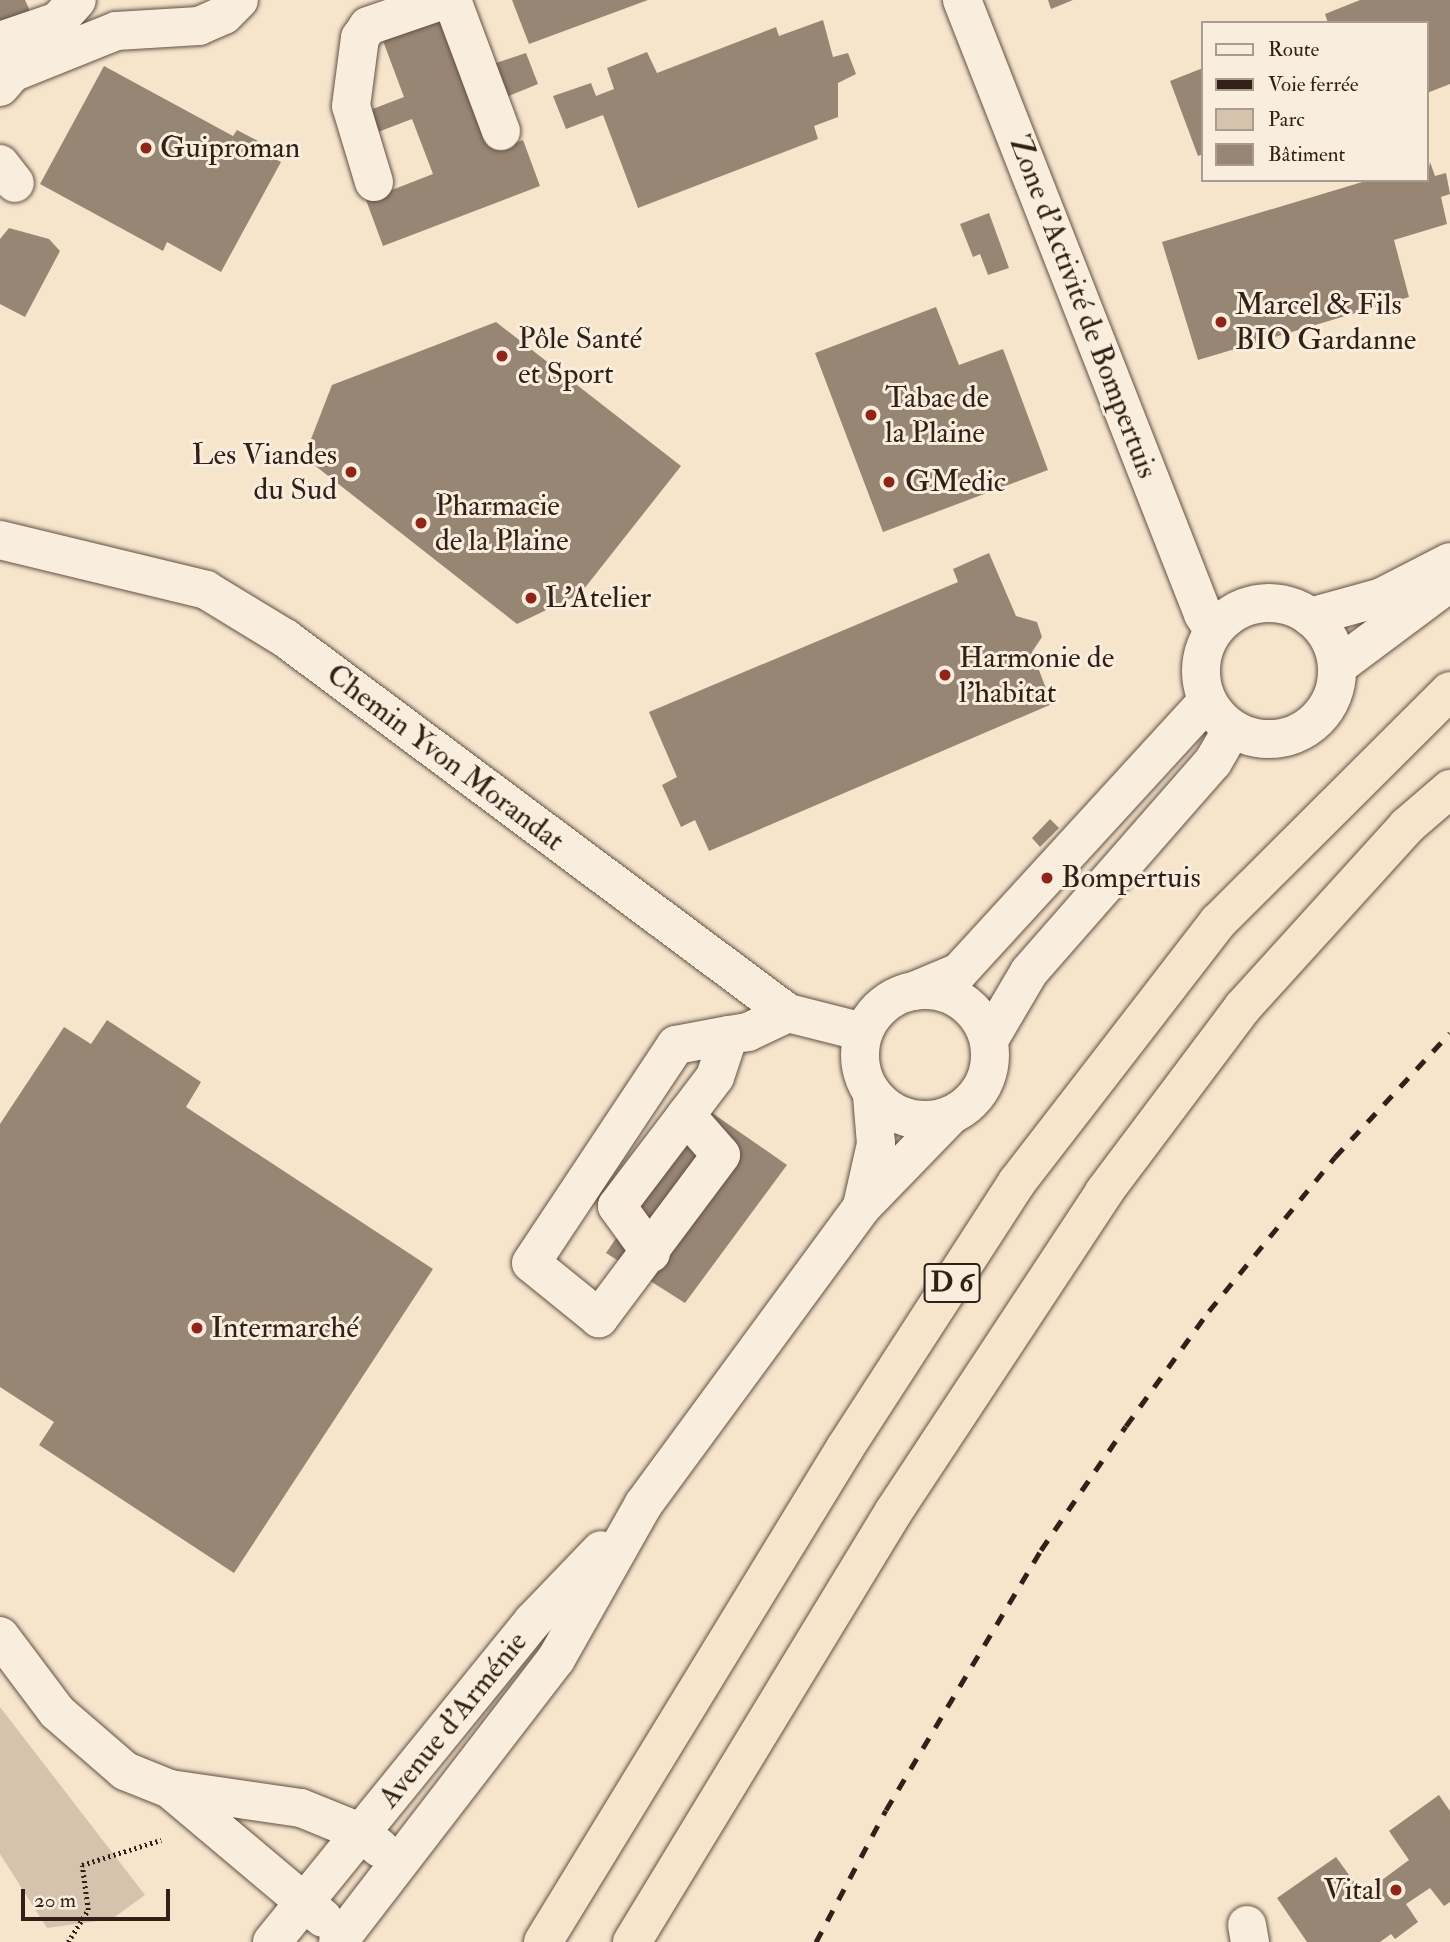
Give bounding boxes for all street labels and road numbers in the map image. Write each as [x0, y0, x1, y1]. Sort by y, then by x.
street label: Zone d'Activité de Bompertuis [1001, 131, 1165, 483]
street label: Chemin Yvon Morandat [319, 657, 571, 859]
road number: D 6 [922, 1258, 982, 1308]
street label: Avenue d'Arménie [371, 1625, 535, 1815]

